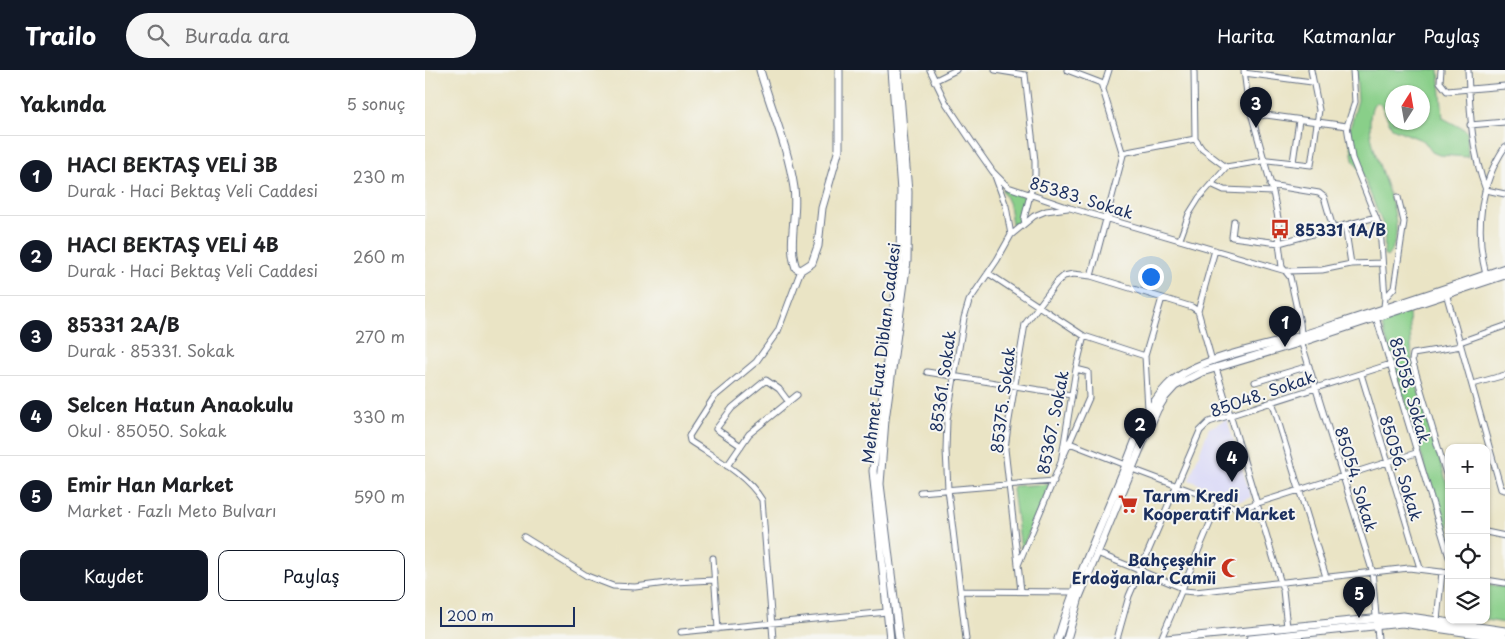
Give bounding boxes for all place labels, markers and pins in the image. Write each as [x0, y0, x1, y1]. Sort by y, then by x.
pin: 3 [1240, 87, 1272, 128]
place label: 85331 1A/B [1295, 217, 1386, 241]
bus stop icon: 85331 1A/B [1269, 218, 1291, 240]
pin: 1 [1269, 306, 1301, 347]
pin: 2 [1124, 408, 1156, 449]
pin: 4 [1216, 441, 1248, 482]
place label: Tarım Kredi Kooperatif Market [1143, 483, 1296, 525]
supermarket icon: Tarım Kredi Kooperatif Market [1117, 493, 1139, 515]
place label: Bahçeşehir Erdoğanlar Camii [1072, 547, 1217, 589]
mosque icon: Bahçeşehir Erdoğanlar Camii [1220, 557, 1242, 579]
pin: 5 [1343, 577, 1375, 618]

